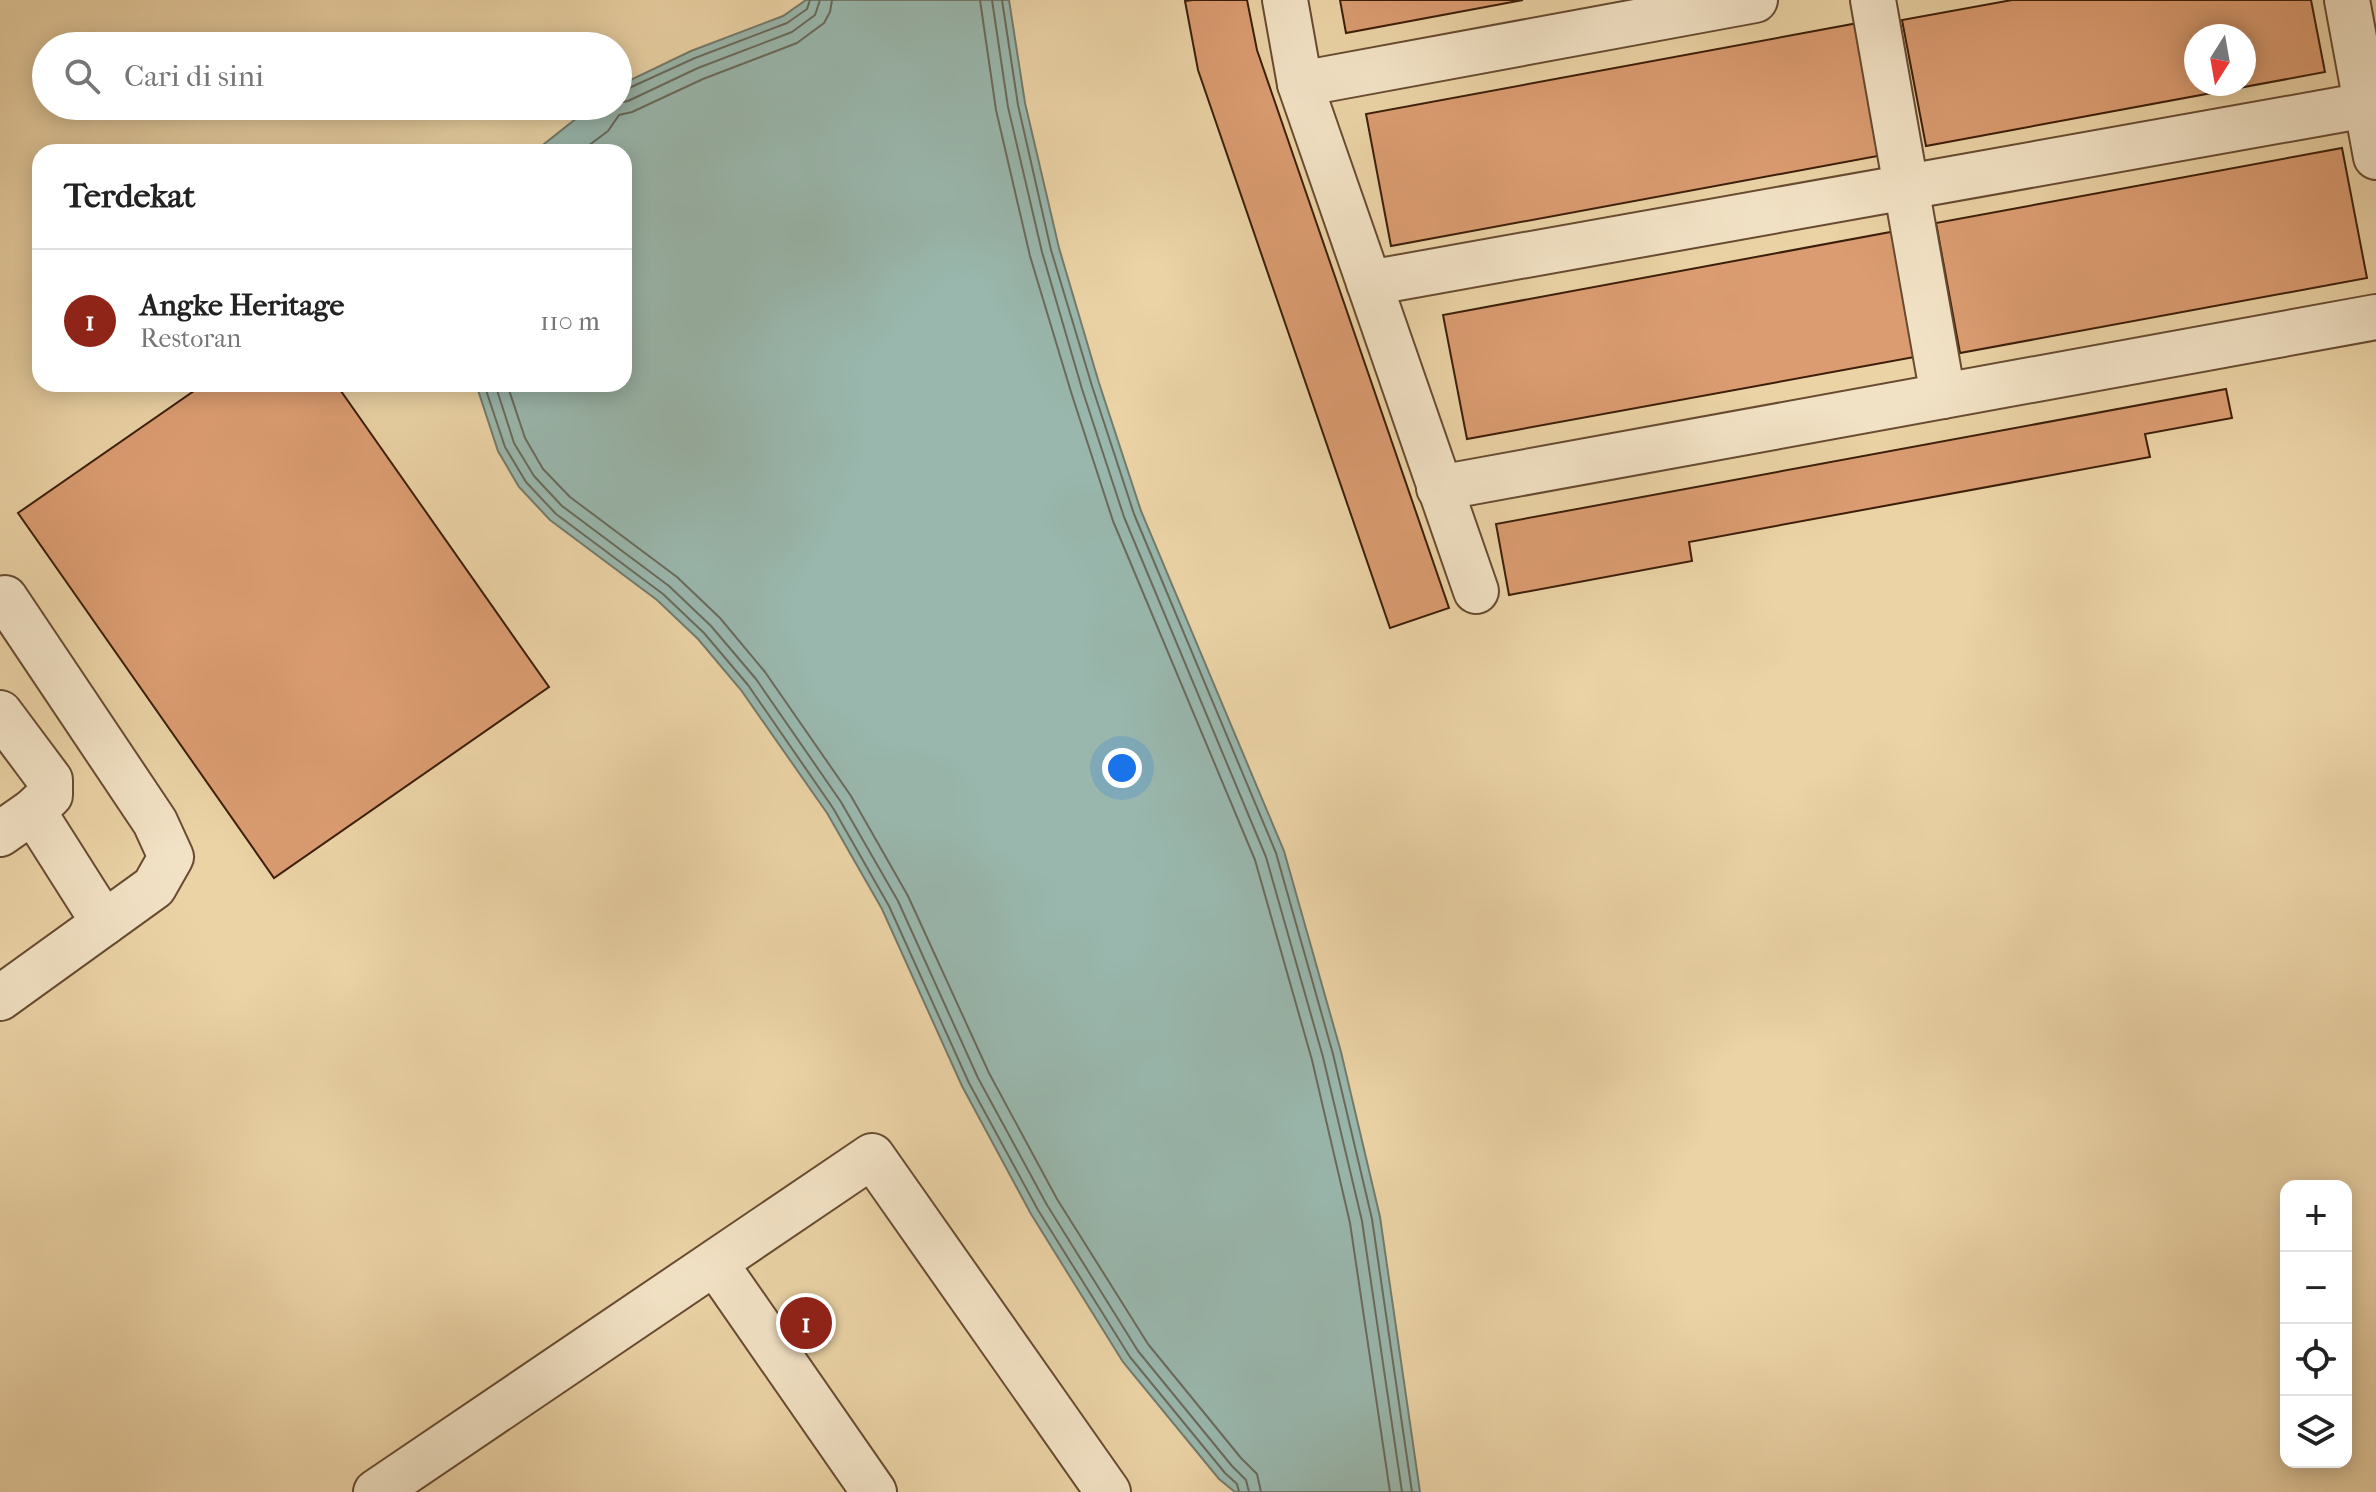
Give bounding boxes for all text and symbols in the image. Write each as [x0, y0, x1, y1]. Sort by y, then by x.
north arrow [2184, 24, 2256, 96]
search box [32, 32, 632, 120]
icon: search [60, 54, 104, 98]
text: Cari di sini [124, 59, 264, 94]
text: Terdekat [64, 176, 195, 216]
text: Angke Heritage [140, 288, 344, 323]
text: 1 [85, 306, 95, 337]
text: 110 m [540, 306, 600, 337]
text: Restoran [140, 323, 241, 354]
your location [1102, 748, 1142, 788]
map controls [2280, 1180, 2352, 1468]
button: + [2280, 1180, 2352, 1252]
button: − [2280, 1252, 2352, 1324]
pin: 1 [780, 1293, 832, 1353]
button: locate [2280, 1324, 2352, 1396]
button: layers [2280, 1396, 2352, 1468]

